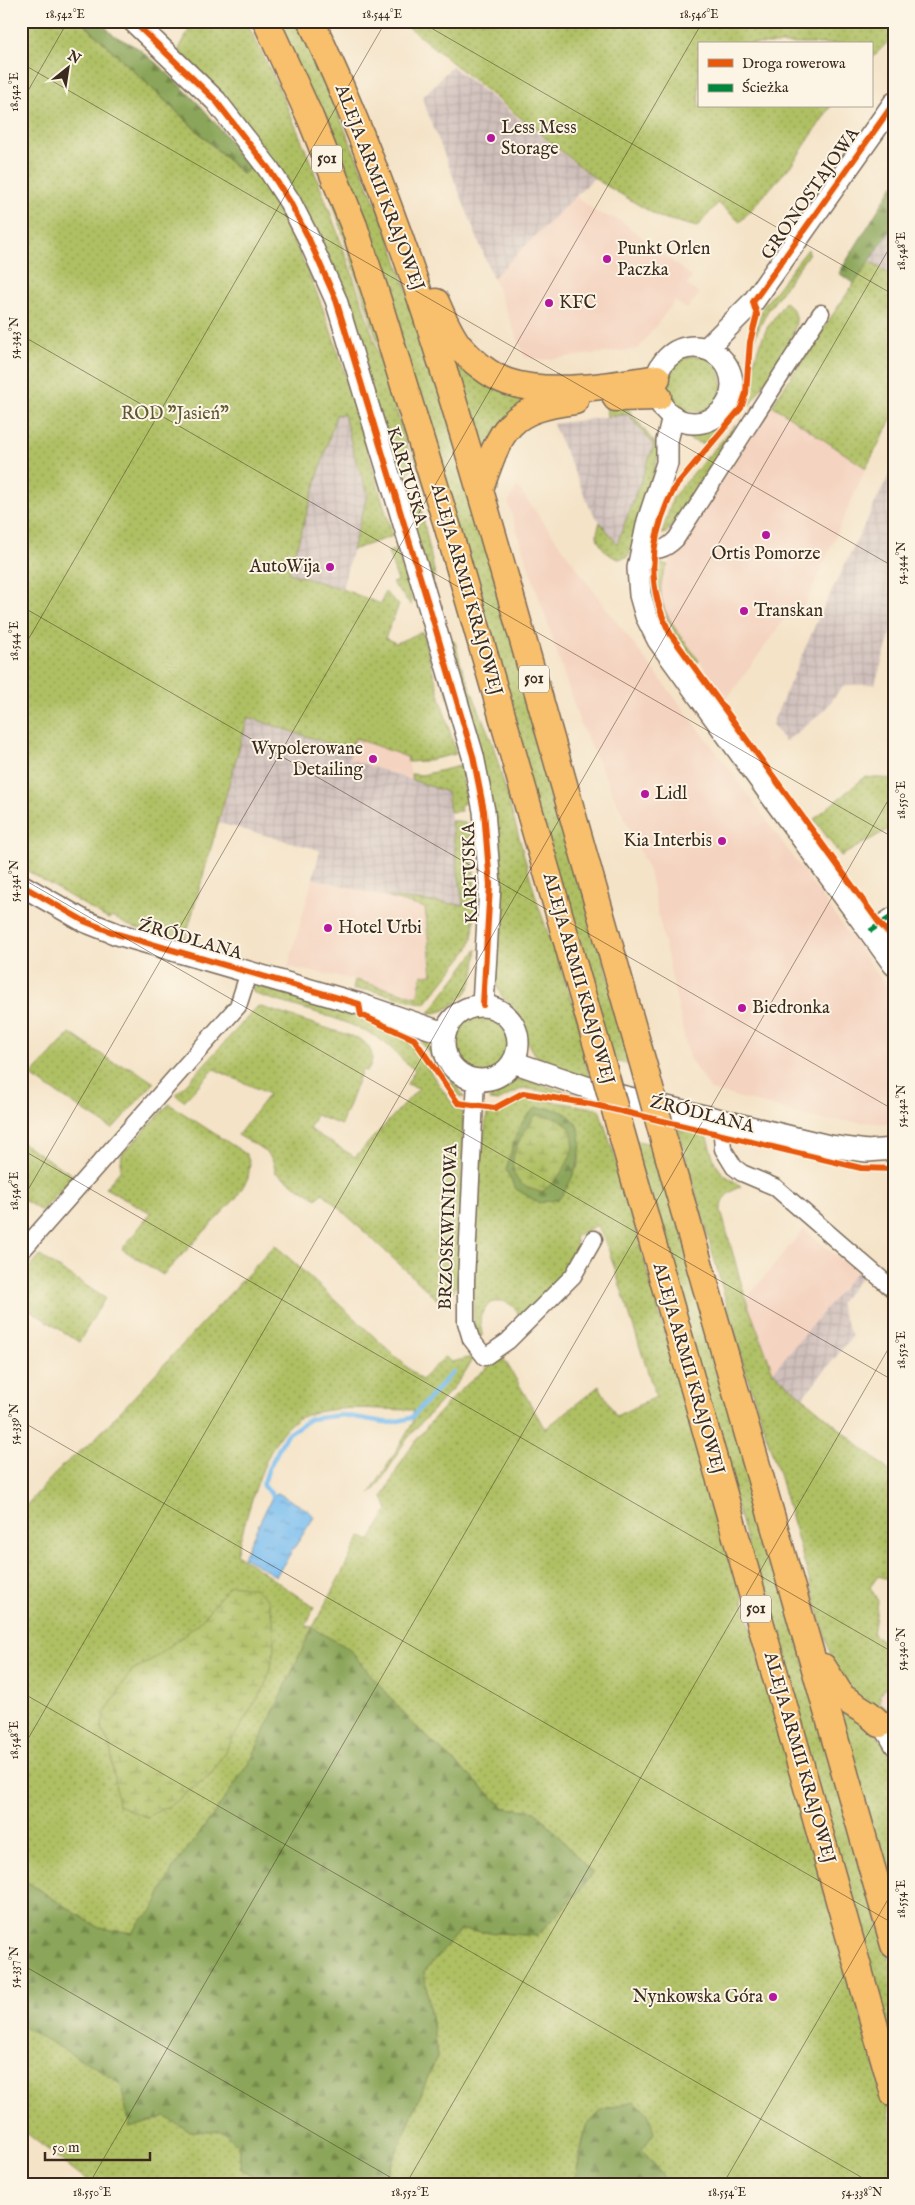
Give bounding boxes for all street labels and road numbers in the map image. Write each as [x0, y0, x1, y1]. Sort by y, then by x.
street label: ALEJA ARMII KRAJOWEJ [329, 81, 429, 295]
street label: GRONOSTAJOWA [757, 123, 866, 265]
road number: 501 [312, 146, 342, 172]
street label: KARTUSKA [380, 424, 432, 529]
street label: ALEJA ARMII KRAJOWEJ [424, 480, 507, 699]
road number: 501 [519, 666, 549, 692]
street label: KARTUSKA [458, 821, 484, 924]
street label: ALEJA ARMII KRAJOWEJ [536, 869, 619, 1088]
street label: ŹRÓDLANA [135, 912, 246, 966]
street label: ŹRÓDLANA [647, 1089, 758, 1139]
street label: BRZOSKWINIOWA [435, 1143, 463, 1310]
street label: ALEJA ARMII KRAJOWEJ [646, 1259, 729, 1478]
road number: 501 [741, 1596, 771, 1622]
street label: ALEJA ARMII KRAJOWEJ [757, 1648, 840, 1867]

